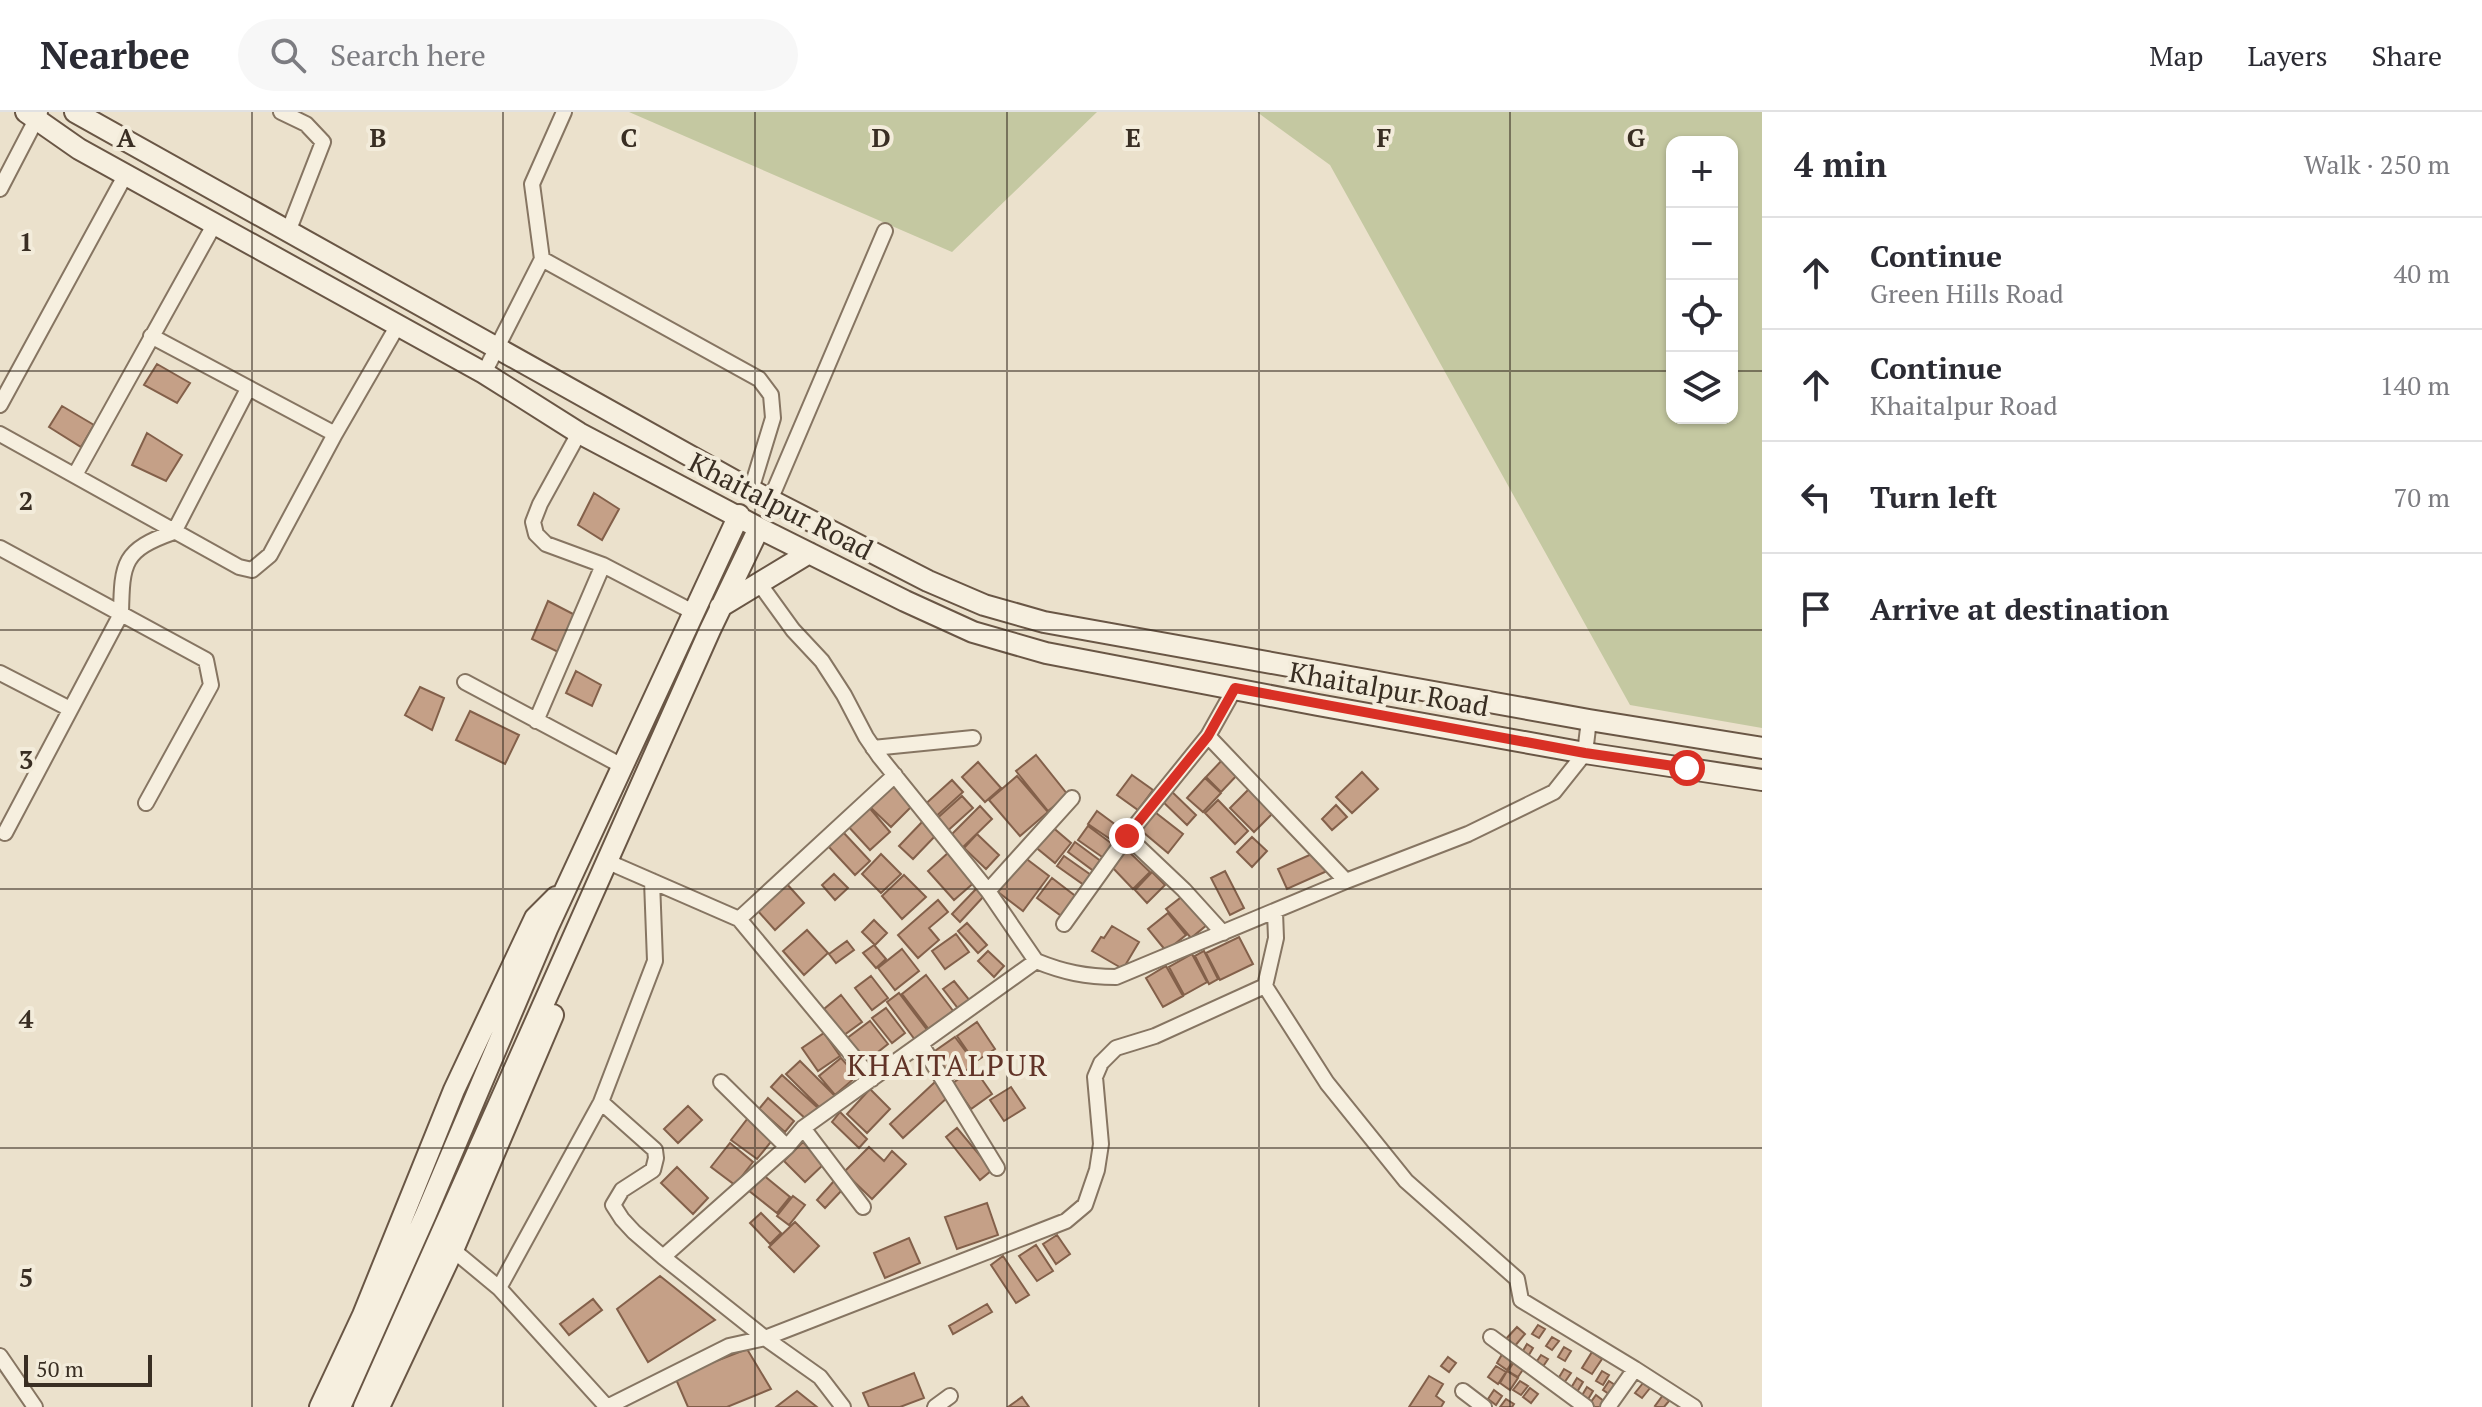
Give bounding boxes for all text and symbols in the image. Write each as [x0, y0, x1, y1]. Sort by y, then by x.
search box [238, 19, 798, 91]
text: Nearbee [40, 30, 190, 80]
icon: search [266, 33, 310, 77]
text: Search here [330, 35, 486, 75]
text: Map [2149, 37, 2203, 74]
text: Layers [2247, 37, 2328, 74]
text: Share [2372, 37, 2442, 74]
text: A [117, 120, 136, 154]
text: B [370, 120, 386, 154]
text: C [621, 120, 637, 154]
text: D [871, 120, 891, 154]
text: E [1125, 120, 1141, 154]
text: F [1377, 120, 1392, 154]
text: G [1627, 120, 1646, 154]
map controls [1666, 136, 1738, 424]
button: + [1666, 136, 1738, 208]
text: 4 min [1794, 142, 1887, 187]
text: Walk · 250 m [2304, 147, 2450, 181]
button: − [1666, 208, 1738, 280]
text: 1 [19, 224, 33, 258]
text: Continue [1870, 236, 2002, 276]
icon: ahead [1794, 251, 1838, 295]
text: 40 m [2394, 256, 2450, 290]
text: Green Hills Road [1870, 276, 2064, 310]
button: locate [1666, 280, 1738, 352]
text: Continue [1870, 348, 2002, 388]
button: layers [1666, 352, 1738, 424]
icon: ahead [1794, 363, 1838, 407]
text: 140 m [2380, 368, 2450, 402]
text: Khaitalpur Road [1870, 388, 2058, 422]
street label: Khaitalpur Road [683, 443, 880, 568]
icon: left [1794, 475, 1838, 519]
text: Turn left [1870, 477, 1997, 517]
text: 70 m [2394, 480, 2450, 514]
text: 2 [19, 483, 33, 517]
icon: arrive [1794, 587, 1838, 631]
text: Arrive at destination [1870, 589, 2169, 629]
street label: Khaitalpur Road [1286, 653, 1492, 724]
text: 3 [19, 742, 33, 776]
route start [1669, 750, 1705, 786]
route end [1109, 818, 1145, 854]
text: 4 [19, 1001, 34, 1035]
district label: KHAITALPUR [847, 1045, 1049, 1085]
text: 5 [19, 1260, 33, 1294]
scale bar [24, 1351, 152, 1387]
text: 50 m [36, 1354, 84, 1383]

